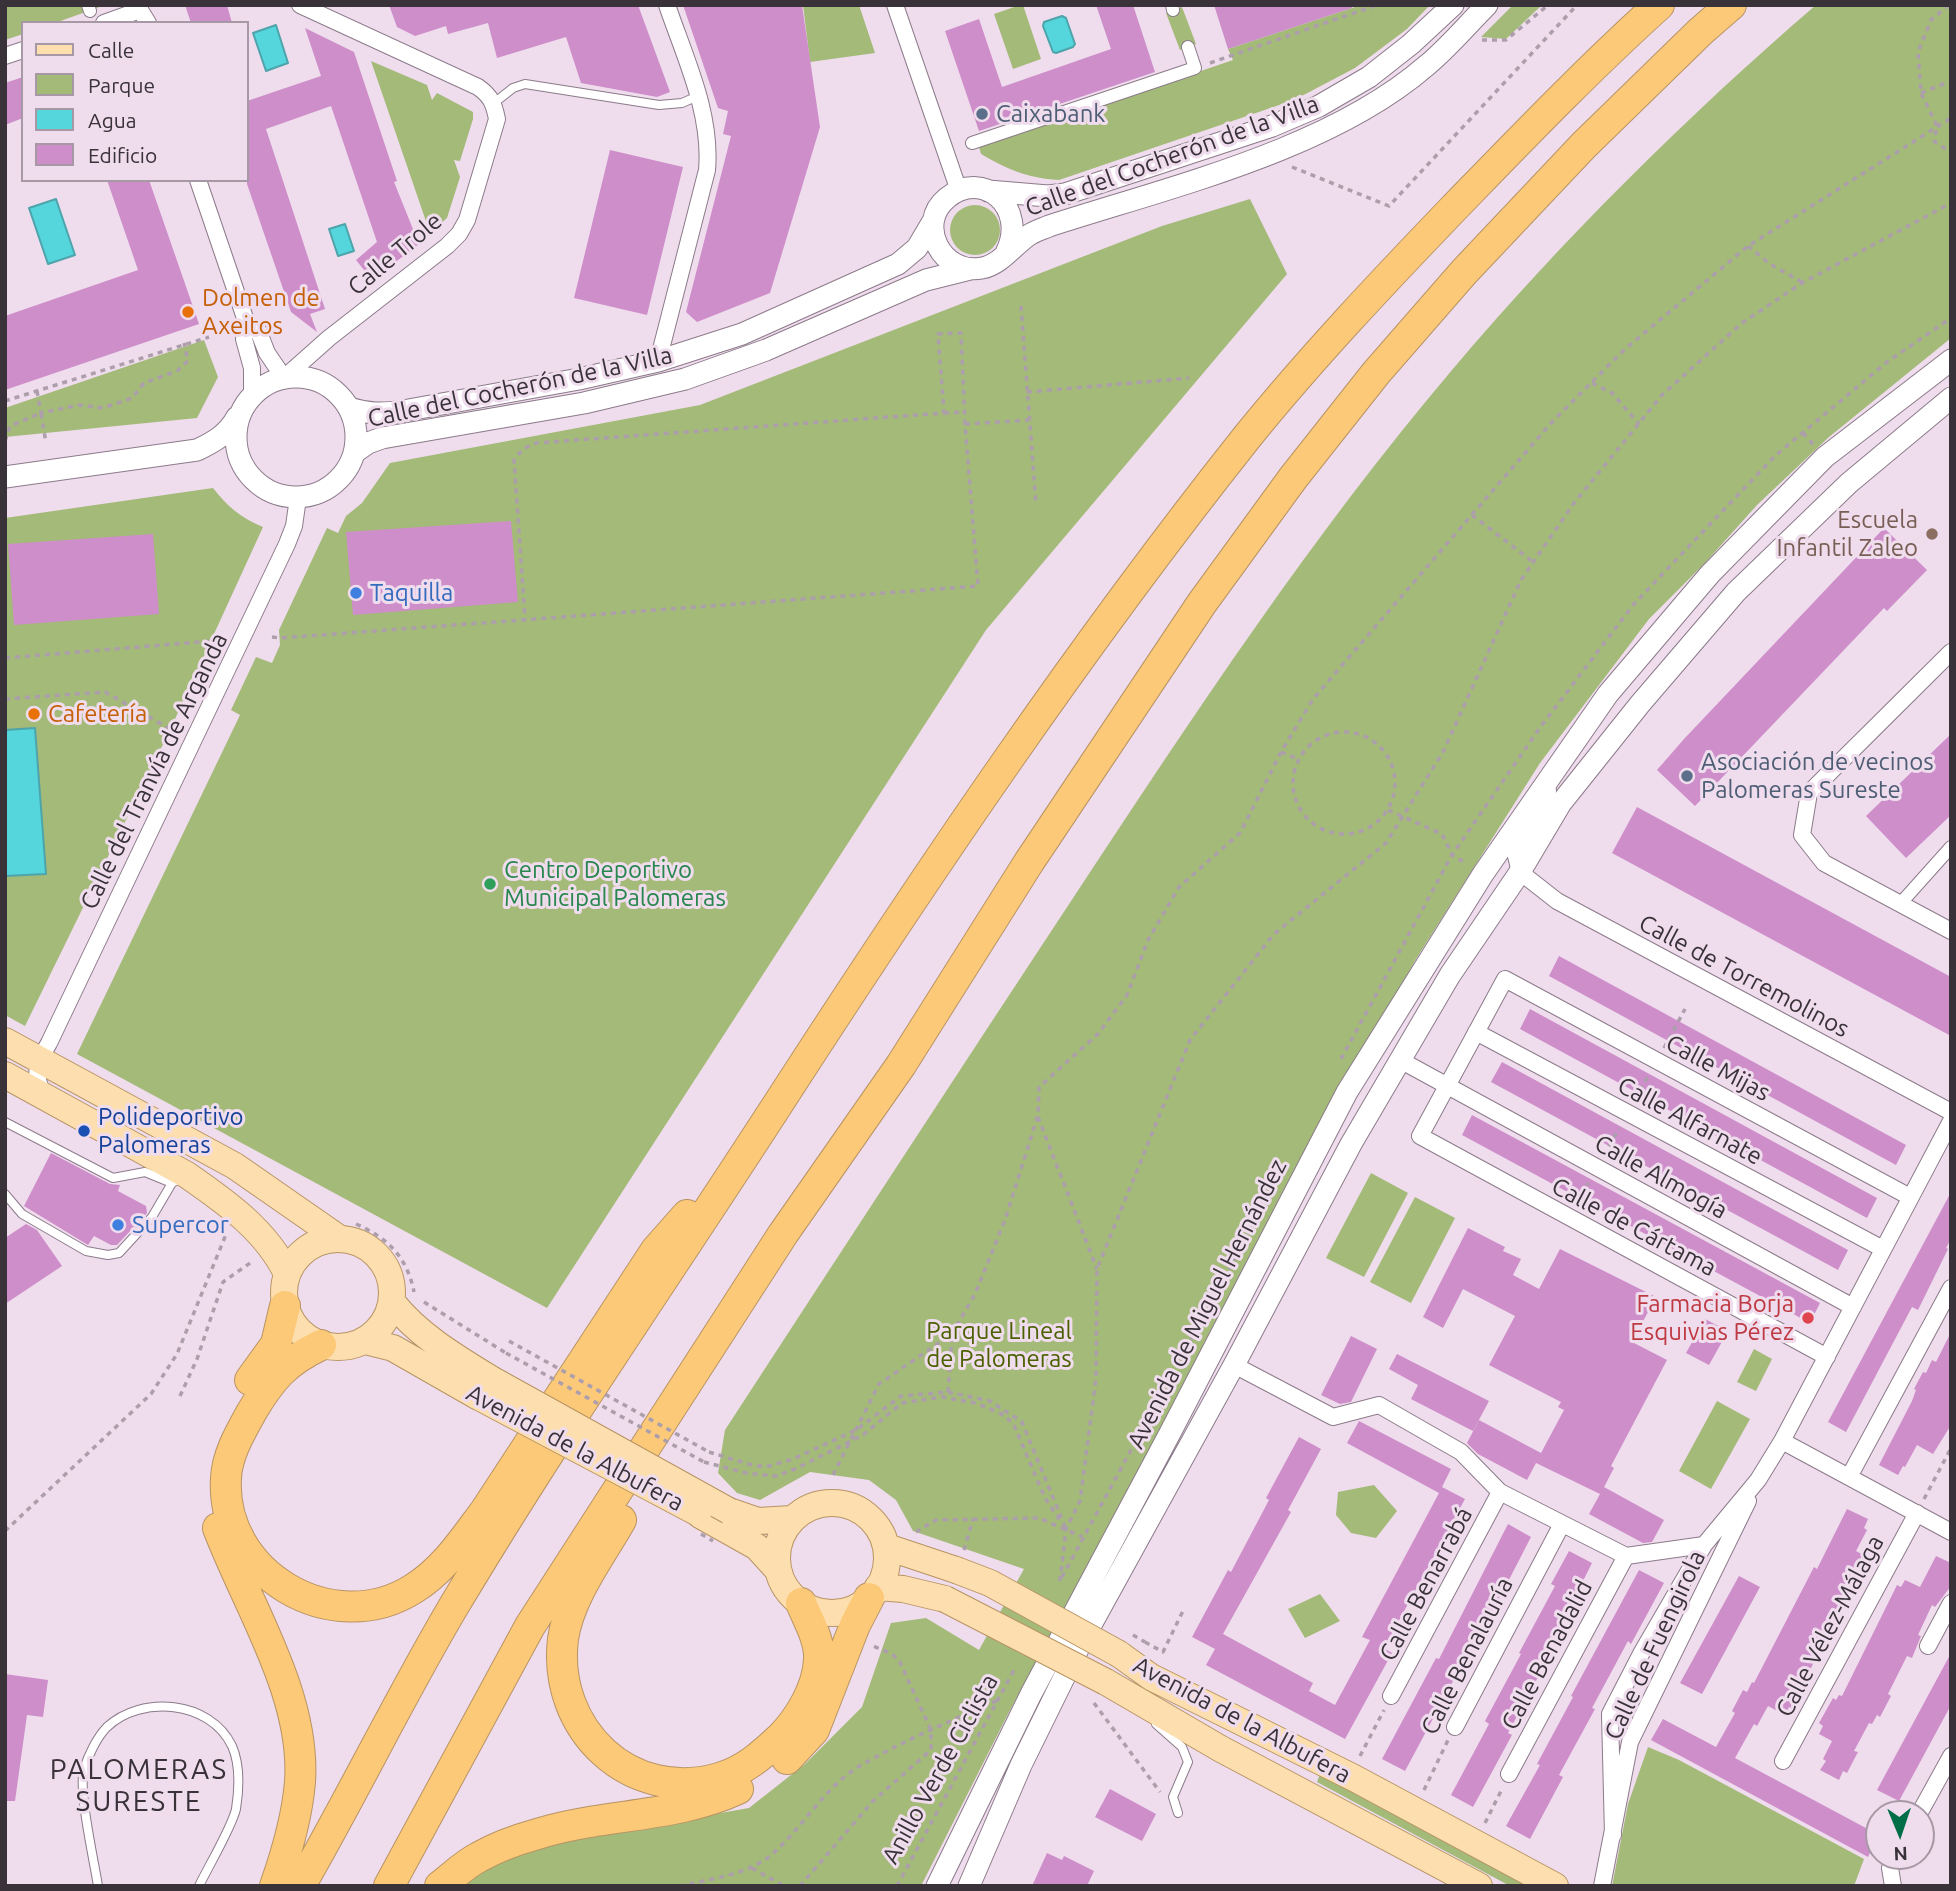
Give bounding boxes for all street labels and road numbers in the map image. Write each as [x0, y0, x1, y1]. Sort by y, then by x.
street label: Calle del Cocherón de la Villa [1021, 89, 1323, 223]
street label: Calle Trole [342, 206, 448, 302]
street label: Calle del Cocherón de la Villa [365, 341, 675, 433]
street label: Calle del Tranvía de Arganda [74, 628, 234, 914]
street label: Calle de Torremolinos [1634, 908, 1854, 1044]
street label: Calle Mijas [1661, 1029, 1775, 1107]
street label: Calle Alfarnate [1613, 1071, 1767, 1171]
street label: Calle Almogía [1590, 1129, 1732, 1225]
street label: Avenida de Miguel Hernández [1121, 1155, 1293, 1453]
street label: Calle de Cártama [1547, 1172, 1721, 1282]
street label: Avenida de la Albufera [461, 1378, 689, 1518]
street label: Calle Benarrabá [1373, 1502, 1479, 1666]
street label: Calle Vélez-Málaga [1770, 1530, 1890, 1722]
street label: Calle de Fuengirola [1599, 1546, 1711, 1744]
street label: Calle Benalauría [1415, 1573, 1519, 1739]
street label: Calle Benadalid [1495, 1575, 1599, 1735]
street label: Avenida de la Albufera [1128, 1650, 1356, 1790]
street label: Anillo Verde Ciclista [876, 1669, 1004, 1869]

